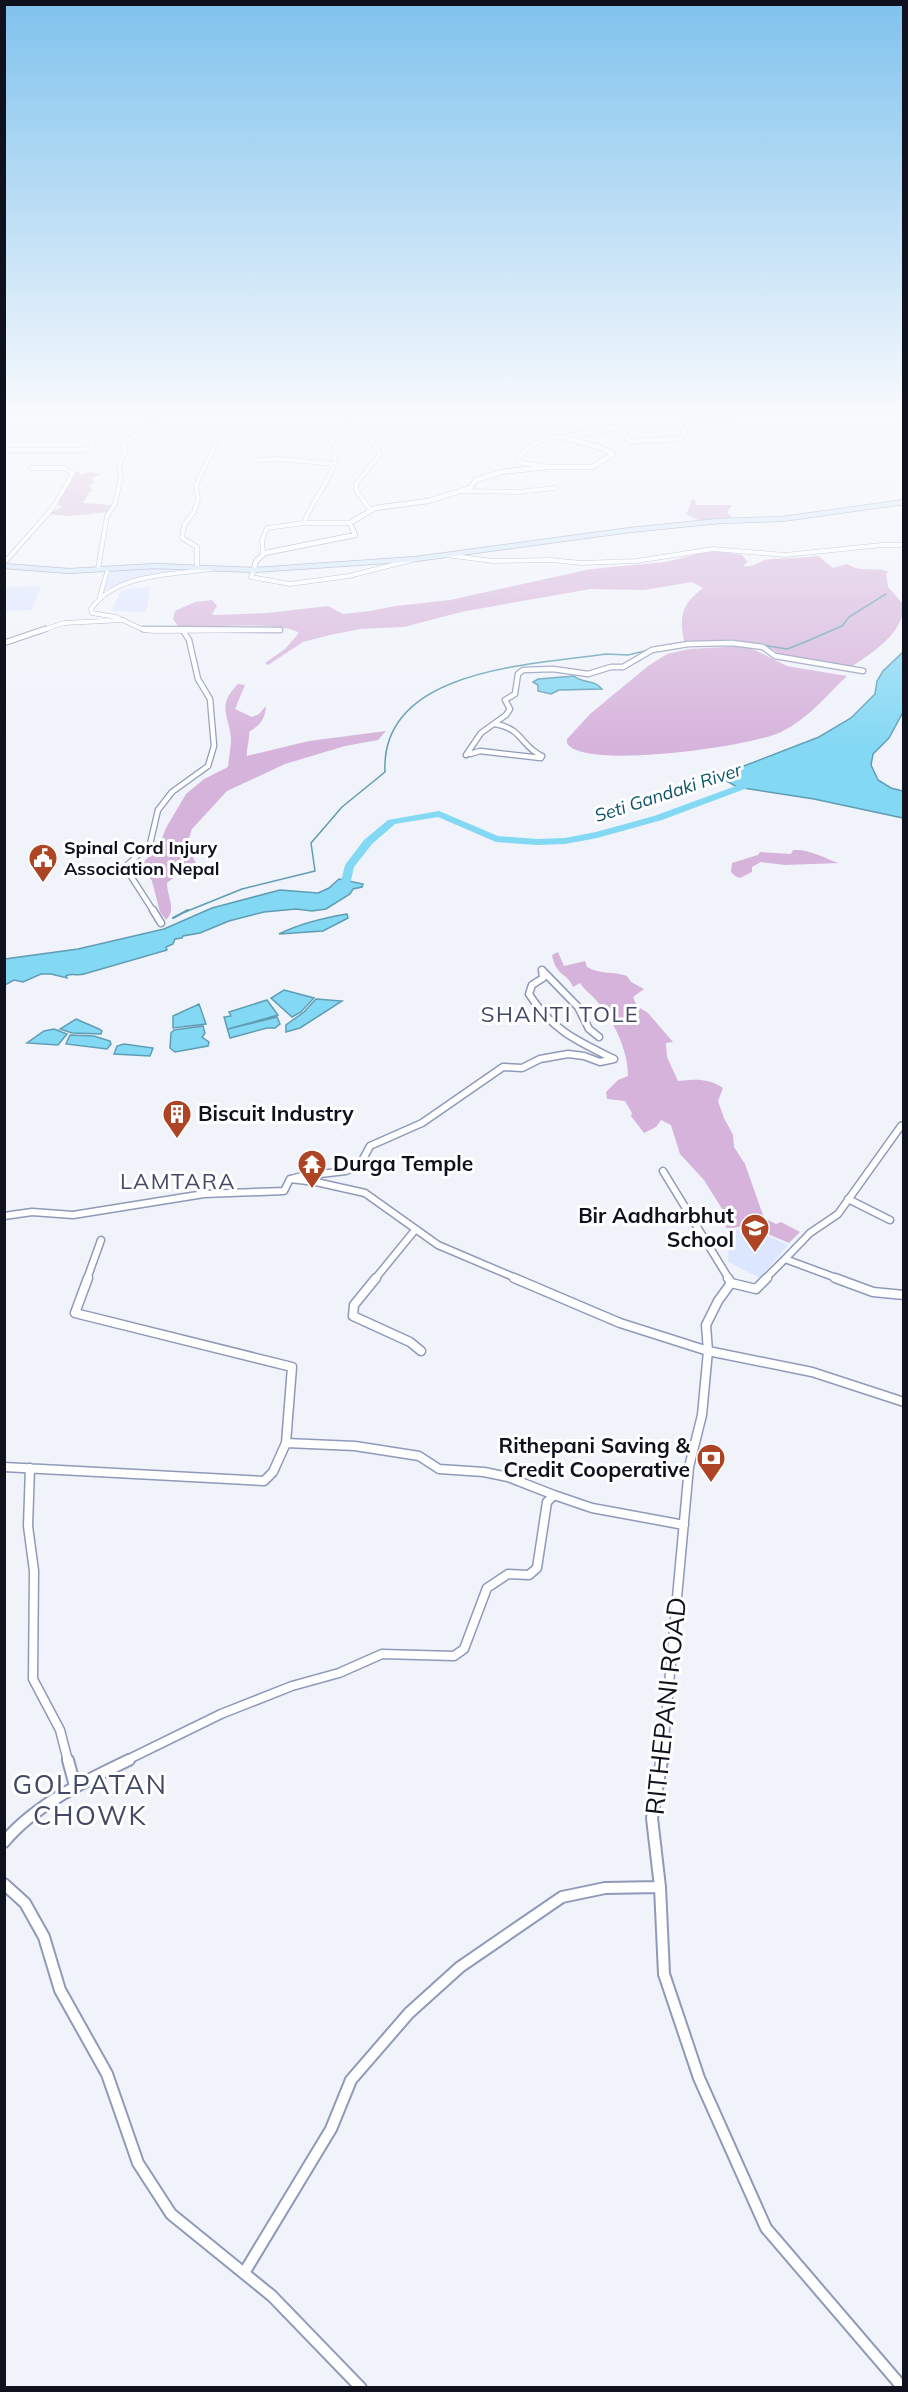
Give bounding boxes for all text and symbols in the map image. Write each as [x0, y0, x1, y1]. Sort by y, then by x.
water label: Seti Gandaki River [591, 757, 746, 827]
place label: Spinal Cord Injury Association Nepal [64, 836, 219, 880]
public building icon: Spinal Cord Injury Association Nepal [27, 842, 59, 884]
district label: SHANTI TOLE [481, 1000, 639, 1028]
building icon: Biscuit Industry [161, 1098, 193, 1140]
place label: Biscuit Industry [198, 1100, 354, 1126]
temple icon: Durga Temple [296, 1148, 328, 1190]
place label: Durga Temple [333, 1150, 473, 1176]
district label: LAMTARA [120, 1167, 236, 1195]
place label: Bir Aadharbhut School [578, 1202, 734, 1252]
school or university icon: Bir Aadharbhut School [739, 1212, 771, 1254]
place label: Rithepani Saving & Credit Cooperative [498, 1432, 691, 1482]
bank icon: Rithepani Saving & Credit Cooperative [695, 1442, 727, 1484]
street label: RITHEPANI ROAD [638, 1595, 693, 1817]
district label: GOLPATAN CHOWK [13, 1767, 168, 1832]

